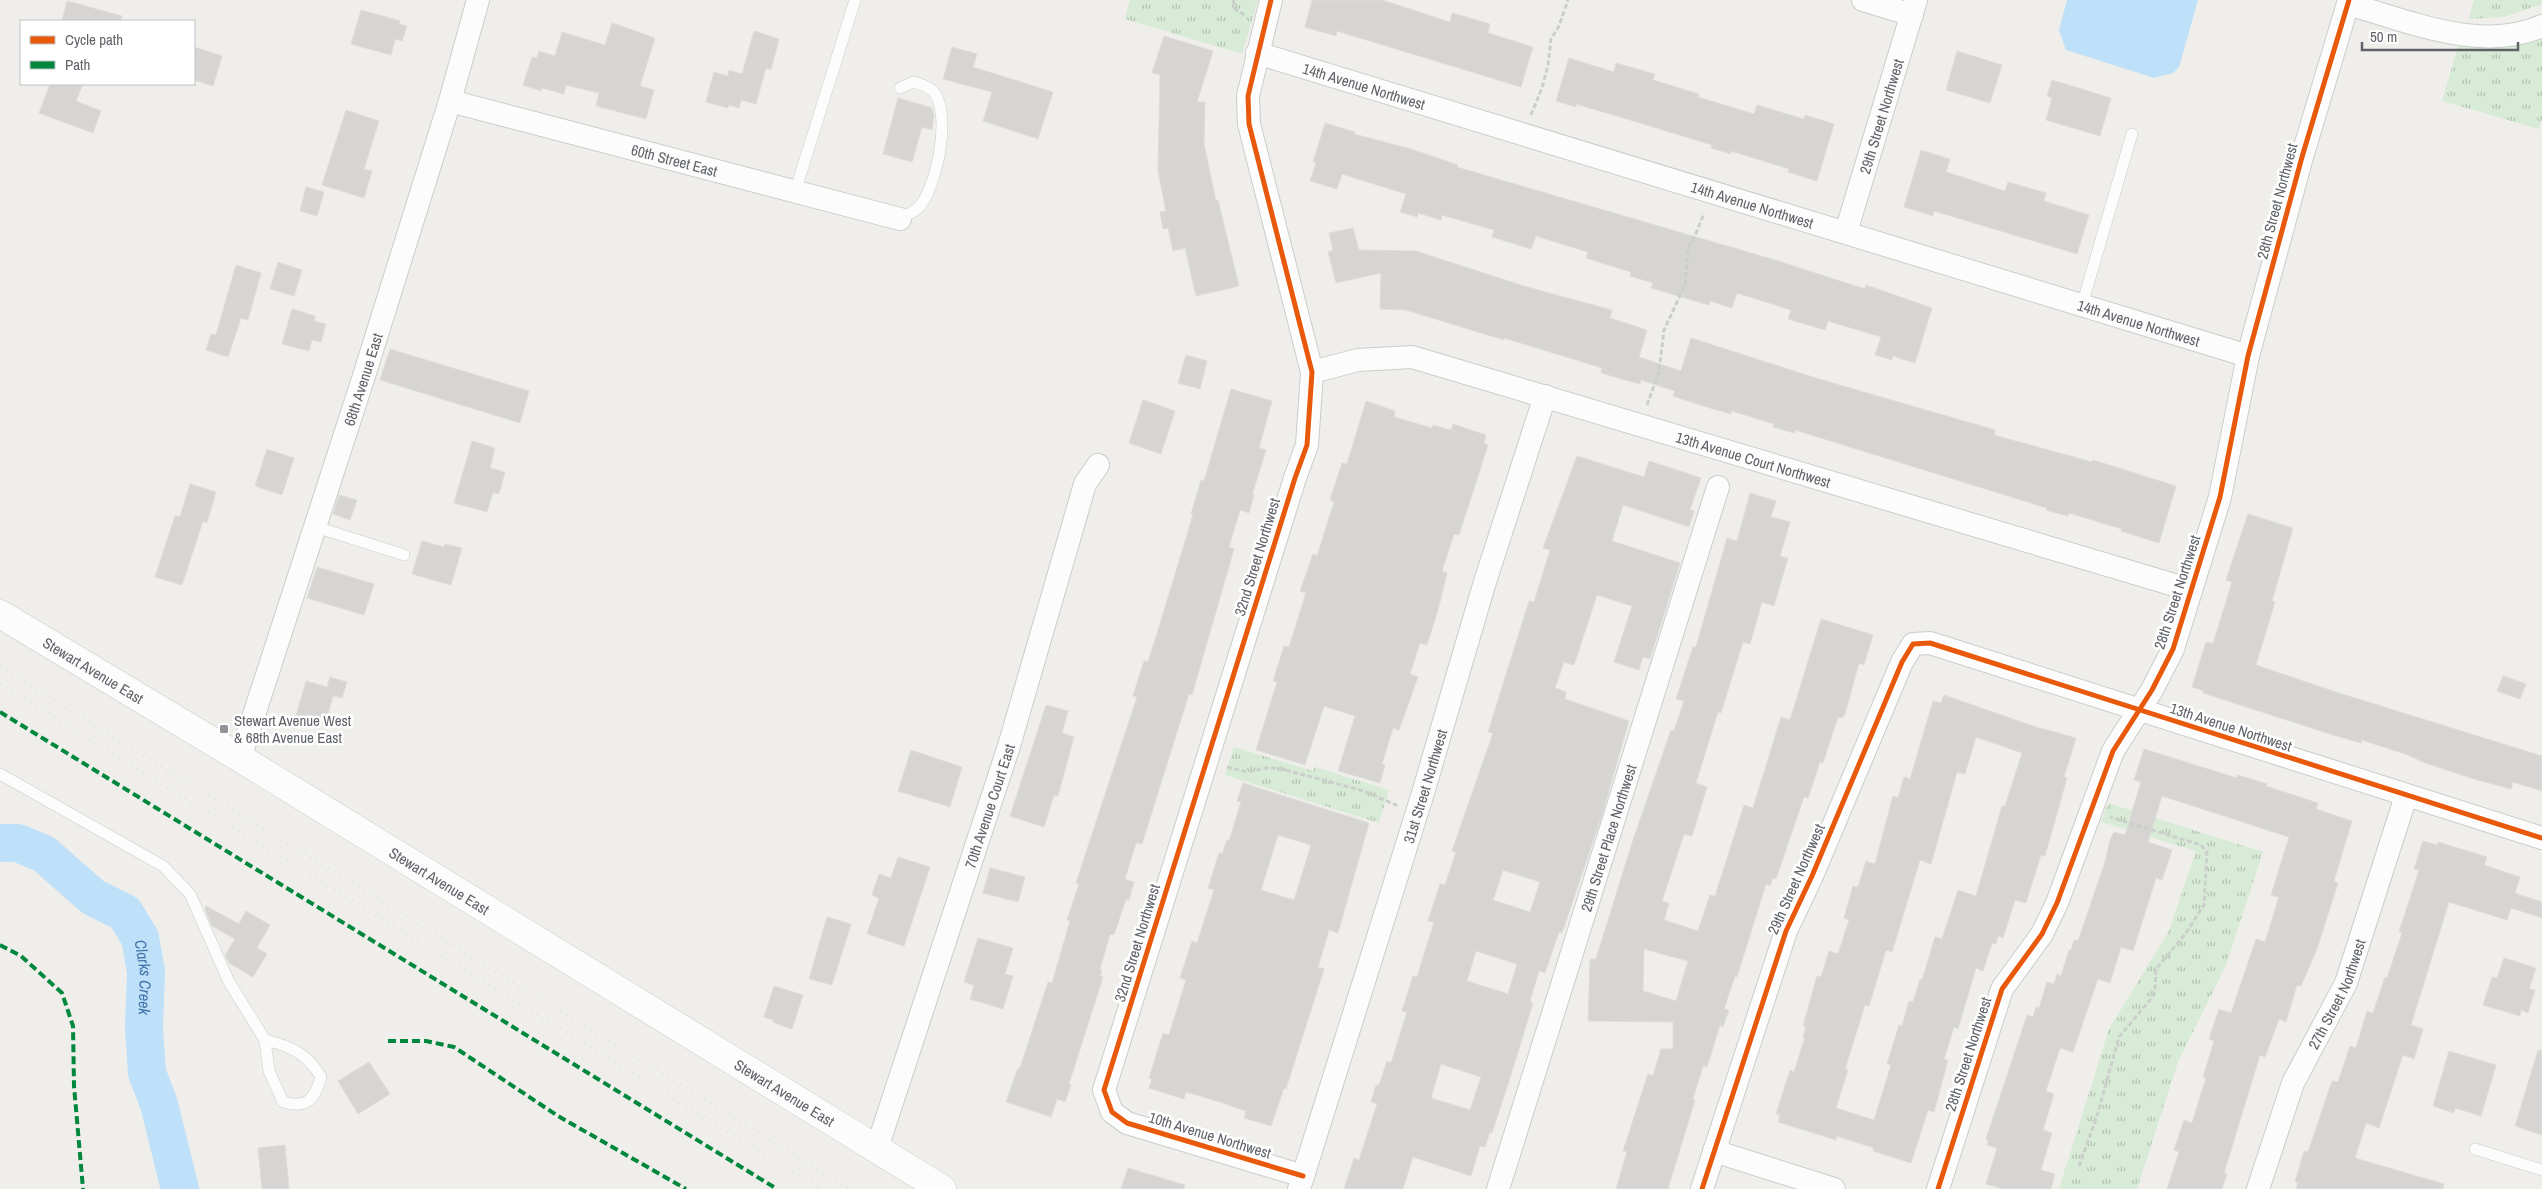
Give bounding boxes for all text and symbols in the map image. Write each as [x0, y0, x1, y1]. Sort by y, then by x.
legend [20, 20, 195, 85]
scale bar [2362, 20, 2518, 52]
text: 50 m [2370, 26, 2397, 47]
text: Cycle path [65, 29, 123, 50]
text: Path [65, 54, 90, 75]
street label: 29th Street Northwest [1854, 56, 1908, 176]
street label: 14th Avenue Northwest [1300, 57, 1428, 115]
street label: 60th Street East [629, 138, 720, 181]
street label: 28th Street Northwest [2251, 140, 2303, 261]
street label: 14th Avenue Northwest [1689, 176, 1817, 233]
street label: 14th Avenue Northwest [2075, 294, 2203, 351]
street label: 68th Avenue East [338, 330, 387, 428]
street label: 13th Avenue Court Northwest [1673, 426, 1834, 492]
street label: 32nd Street Northwest [1229, 495, 1285, 619]
street label: 28th Street Northwest [2149, 532, 2206, 652]
street label: Stewart Avenue East [39, 632, 148, 709]
street label: 13th Avenue Northwest [2167, 697, 2295, 757]
place label: Stewart Avenue West & 68th Avenue East [234, 710, 352, 748]
marker: Stewart Avenue West & 68th Avenue East [218, 723, 230, 735]
street label: 31st Street Northwest [1397, 726, 1452, 846]
street label: 70th Avenue Court East [959, 741, 1020, 871]
street label: 29th Street Place Northwest [1575, 761, 1641, 914]
street label: 29th Street Northwest [1762, 820, 1830, 938]
street label: Stewart Avenue East [385, 842, 494, 920]
street label: 32nd Street Northwest [1109, 881, 1165, 1005]
street label: 27th Street Northwest [2302, 936, 2370, 1053]
water label: Clarks Creek [129, 938, 157, 1016]
street label: 28th Street Northwest [1940, 994, 1997, 1114]
street label: Stewart Avenue East [731, 1054, 839, 1131]
street label: 10th Avenue Northwest [1146, 1106, 1274, 1164]

